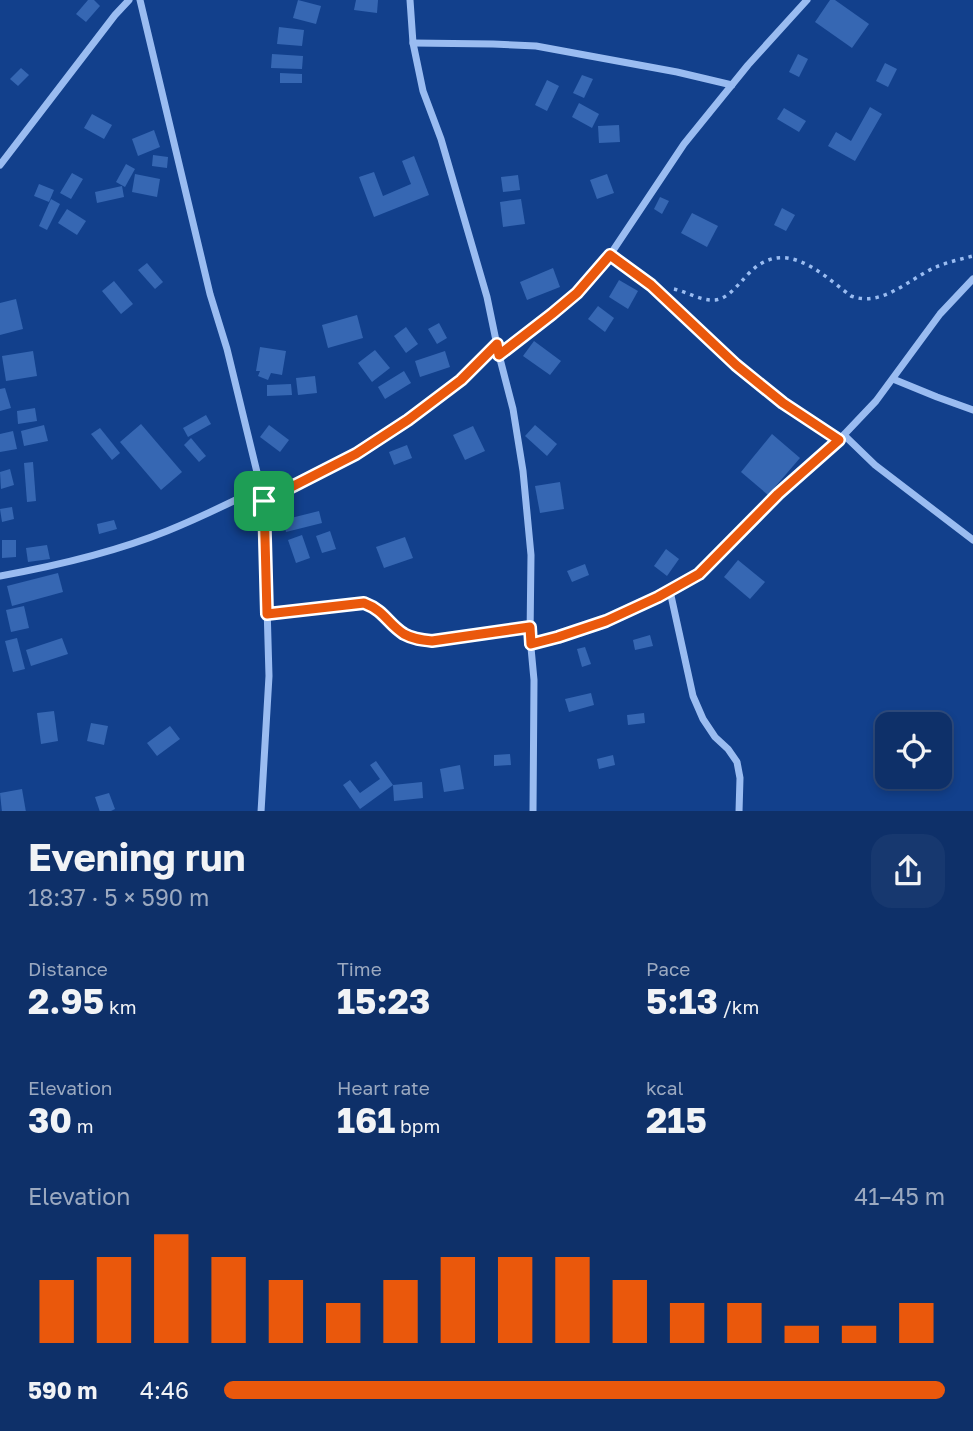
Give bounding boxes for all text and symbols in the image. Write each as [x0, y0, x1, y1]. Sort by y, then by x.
pin [234, 471, 294, 531]
icon: arrive [245, 482, 283, 520]
map controls [875, 712, 952, 789]
button: locate [875, 712, 952, 789]
text: Evening run [28, 834, 246, 879]
button: share [871, 834, 945, 908]
text: 18:37 · 5 × 590 m [28, 883, 209, 911]
text: Distance [28, 957, 108, 980]
text: Time [337, 957, 382, 980]
text: Pace [646, 957, 690, 980]
text: 2.95 [28, 980, 104, 1022]
text: 15:23 [337, 980, 430, 1022]
text: 5:13 [646, 980, 718, 1022]
text: km [104, 995, 136, 1018]
text: /km [718, 995, 759, 1018]
text: Elevation [28, 1076, 113, 1099]
text: Heart rate [337, 1076, 430, 1099]
text: kcal [646, 1076, 684, 1099]
text: 30 [28, 1099, 72, 1141]
text: 161 [337, 1099, 395, 1141]
text: 215 [646, 1099, 707, 1141]
text: m [72, 1114, 94, 1137]
text: bpm [395, 1114, 440, 1137]
text: Elevation [28, 1182, 130, 1210]
text: 41–45 m [854, 1182, 945, 1210]
text: 590 m [28, 1376, 97, 1404]
text: 4:46 [140, 1376, 189, 1404]

